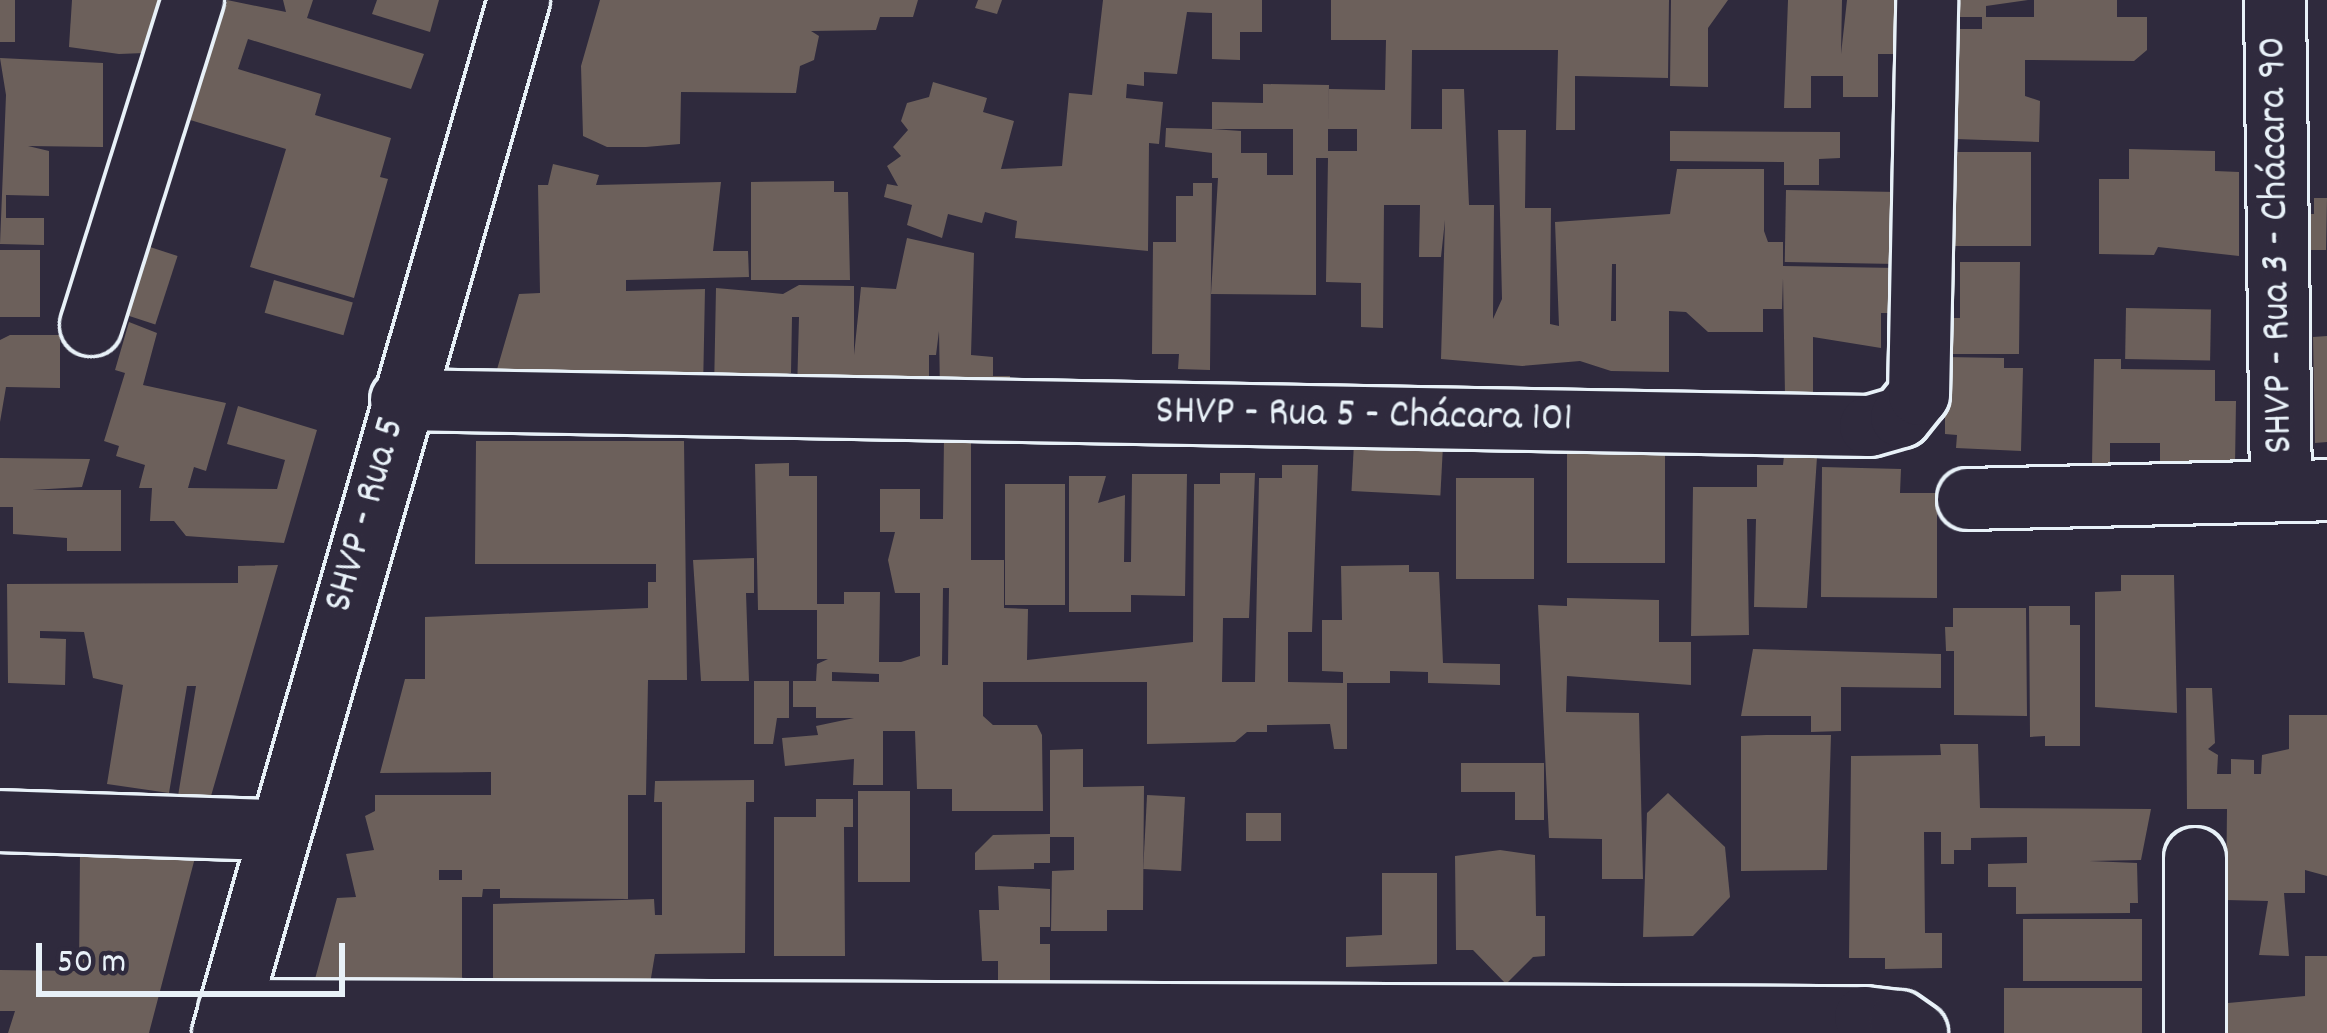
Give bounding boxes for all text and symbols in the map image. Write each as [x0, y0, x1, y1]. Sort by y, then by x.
street label: SHVP - Rua 3 - Chácara 90 [2249, 36, 2307, 454]
street label: SHVP - Rua 5 - Chácara 101 [1155, 388, 1573, 446]
street label: SHVP - Rua 5 [315, 412, 419, 618]
scale bar [42, 919, 351, 993]
text: 50 m [57, 938, 126, 990]

